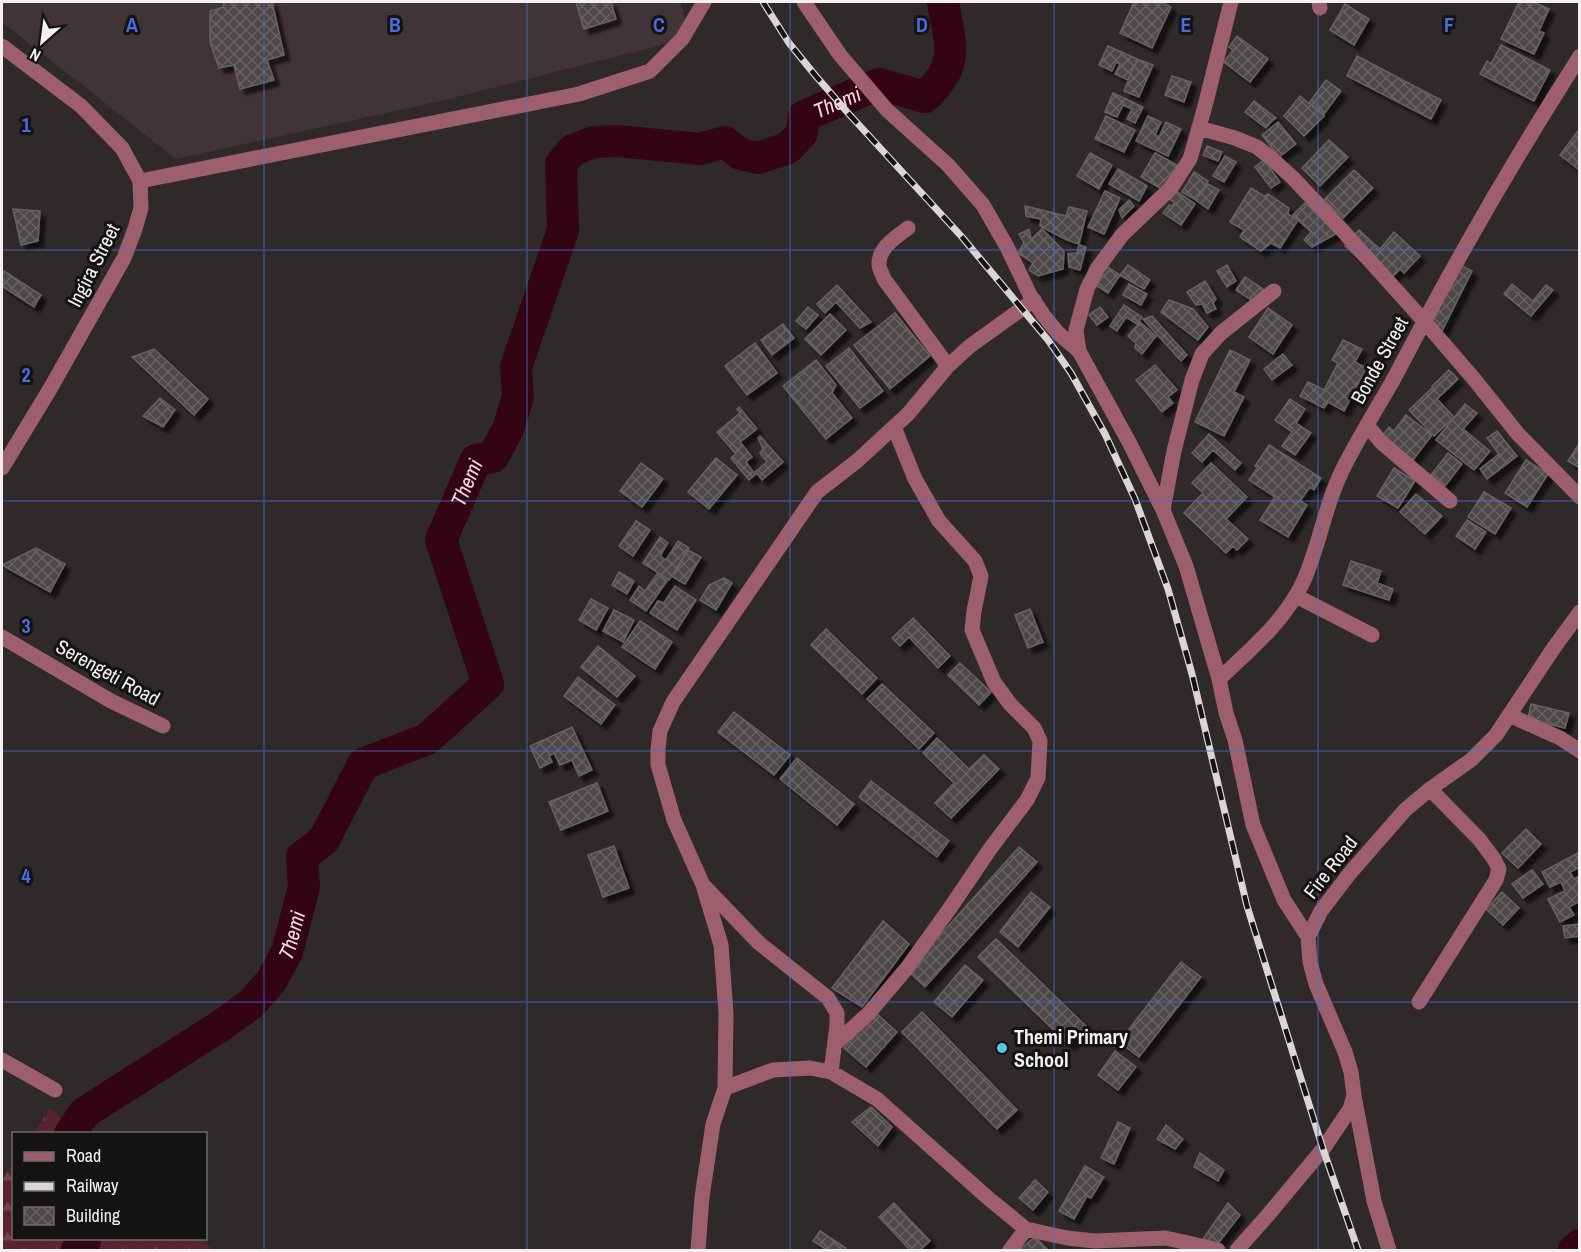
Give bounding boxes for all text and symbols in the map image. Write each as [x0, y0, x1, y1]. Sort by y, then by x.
text: A [126, 11, 138, 38]
text: B [389, 11, 401, 38]
text: C [653, 11, 665, 38]
text: D [916, 11, 928, 38]
text: E [1181, 11, 1192, 38]
text: F [1444, 11, 1454, 38]
north arrow [12, 12, 72, 72]
text: N [26, 43, 44, 67]
water label: Themi [809, 79, 865, 125]
text: 1 [21, 111, 31, 138]
street label: Ingira Street [60, 218, 126, 311]
street label: Bonde Street [1344, 311, 1414, 408]
text: 2 [21, 361, 31, 388]
water label: Themi [443, 454, 489, 511]
text: 3 [21, 612, 31, 639]
street label: Serengeti Road [51, 632, 165, 712]
street label: Fire Road [1297, 830, 1363, 904]
text: 4 [21, 862, 31, 889]
water label: Themi [271, 907, 312, 965]
place label: Themi Primary School [1014, 1023, 1129, 1073]
marker: Themi Primary School [995, 1041, 1009, 1055]
legend [12, 1132, 207, 1240]
text: Road [66, 1143, 101, 1168]
text: Railway [66, 1173, 119, 1198]
text: Building [66, 1203, 121, 1228]

